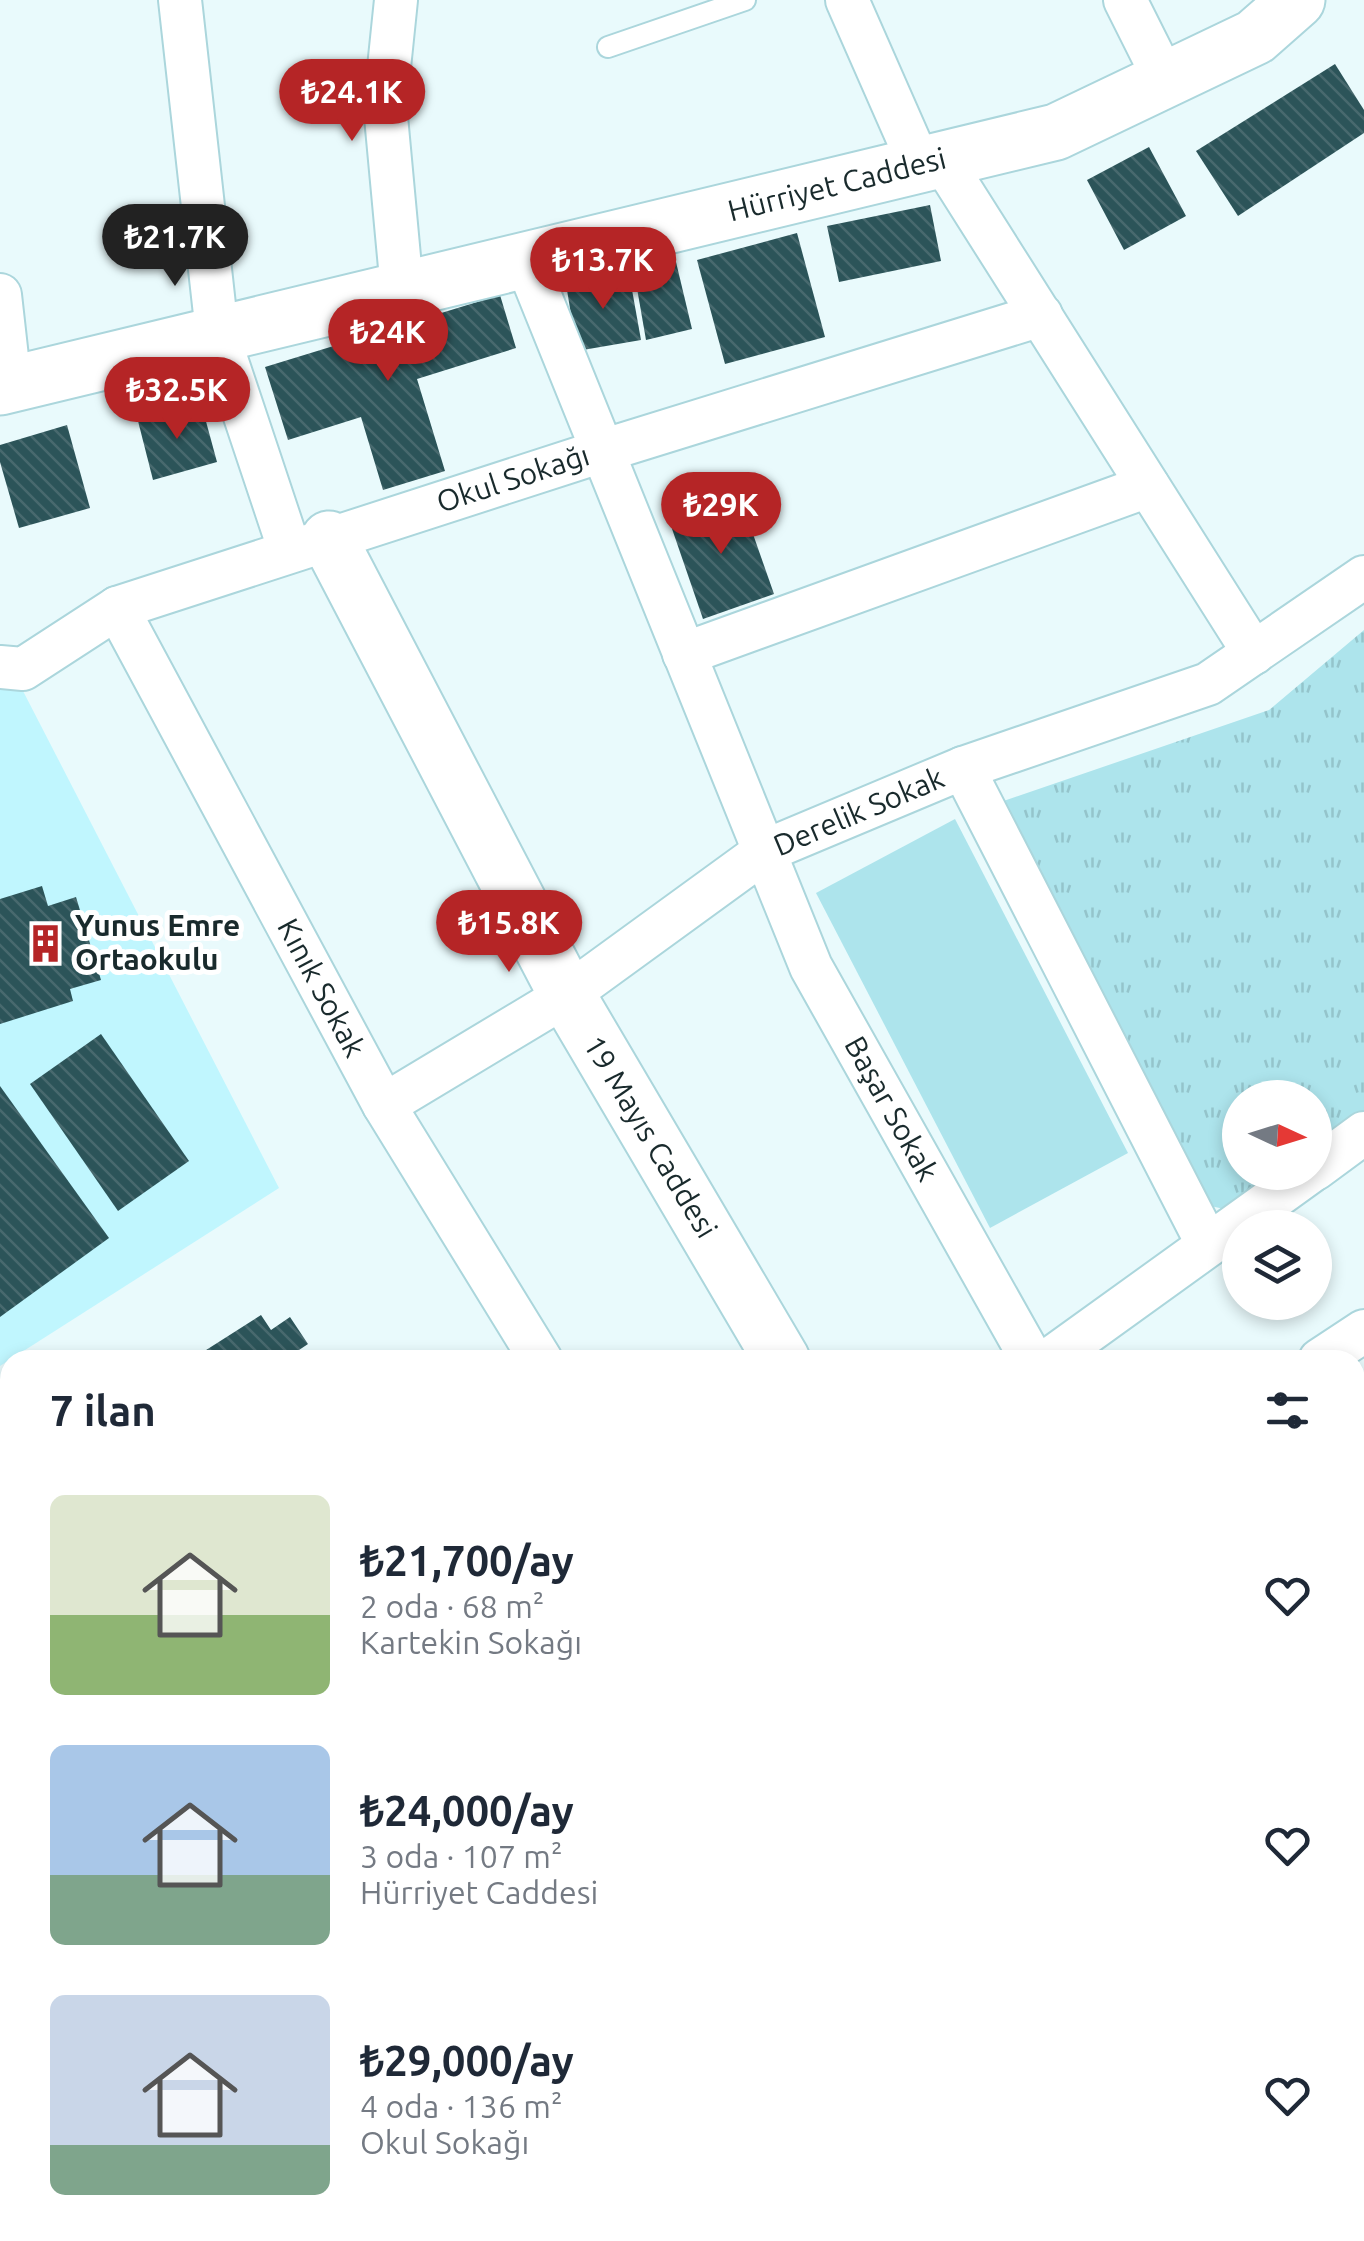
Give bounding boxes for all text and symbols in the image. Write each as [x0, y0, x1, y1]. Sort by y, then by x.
pin: ₺24.1K [271, 59, 433, 144]
text: ₺24.1K [301, 73, 403, 109]
street label: Hürriyet Caddesi [724, 141, 949, 228]
pin: ₺21.7K [94, 204, 256, 289]
text: ₺21.7K [124, 218, 226, 254]
pin: ₺13.7K [522, 227, 684, 312]
text: ₺13.7K [552, 241, 654, 277]
pin: ₺24K [329, 299, 447, 384]
text: ₺24K [350, 313, 426, 349]
pin: ₺32.5K [96, 357, 258, 442]
text: ₺32.5K [126, 371, 228, 407]
street label: Okul Sokağı [432, 437, 593, 519]
pin: ₺29K [662, 472, 780, 557]
text: ₺29K [683, 486, 759, 522]
street label: Derelik Sokak [768, 760, 949, 862]
pin: ₺15.8K [428, 890, 590, 975]
text: ₺15.8K [458, 904, 560, 940]
place label: Yunus Emre Ortaokulu [75, 908, 240, 976]
street label: Kınık Sokak [271, 913, 372, 1062]
building icon: Yunus Emre Ortaokulu [24, 922, 66, 964]
street label: 19 Mayıs Caddesi [577, 1029, 725, 1244]
street label: Başar Sokak [838, 1030, 946, 1187]
north arrow [1222, 1080, 1332, 1190]
map controls [1222, 1080, 1332, 1320]
button: layers [1222, 1210, 1332, 1320]
icon: filters [1260, 1383, 1315, 1438]
text: 7 ilan [50, 1387, 156, 1434]
icon: home [130, 1535, 250, 1655]
text: ₺21,700/ay [360, 1537, 574, 1584]
icon: heart [1260, 1568, 1315, 1623]
text: 2 oda · 68 m² [360, 1588, 544, 1624]
text: Kartekin Sokağı [360, 1624, 582, 1660]
icon: home [130, 1785, 250, 1905]
text: ₺24,000/ay [360, 1787, 574, 1834]
icon: heart [1260, 1818, 1315, 1873]
text: 3 oda · 107 m² [360, 1838, 562, 1874]
text: Hürriyet Caddesi [360, 1874, 598, 1910]
icon: home [130, 2035, 250, 2155]
text: ₺29,000/ay [360, 2037, 574, 2084]
icon: heart [1260, 2068, 1315, 2123]
text: 4 oda · 136 m² [360, 2088, 562, 2124]
text: Okul Sokağı [360, 2124, 529, 2160]

